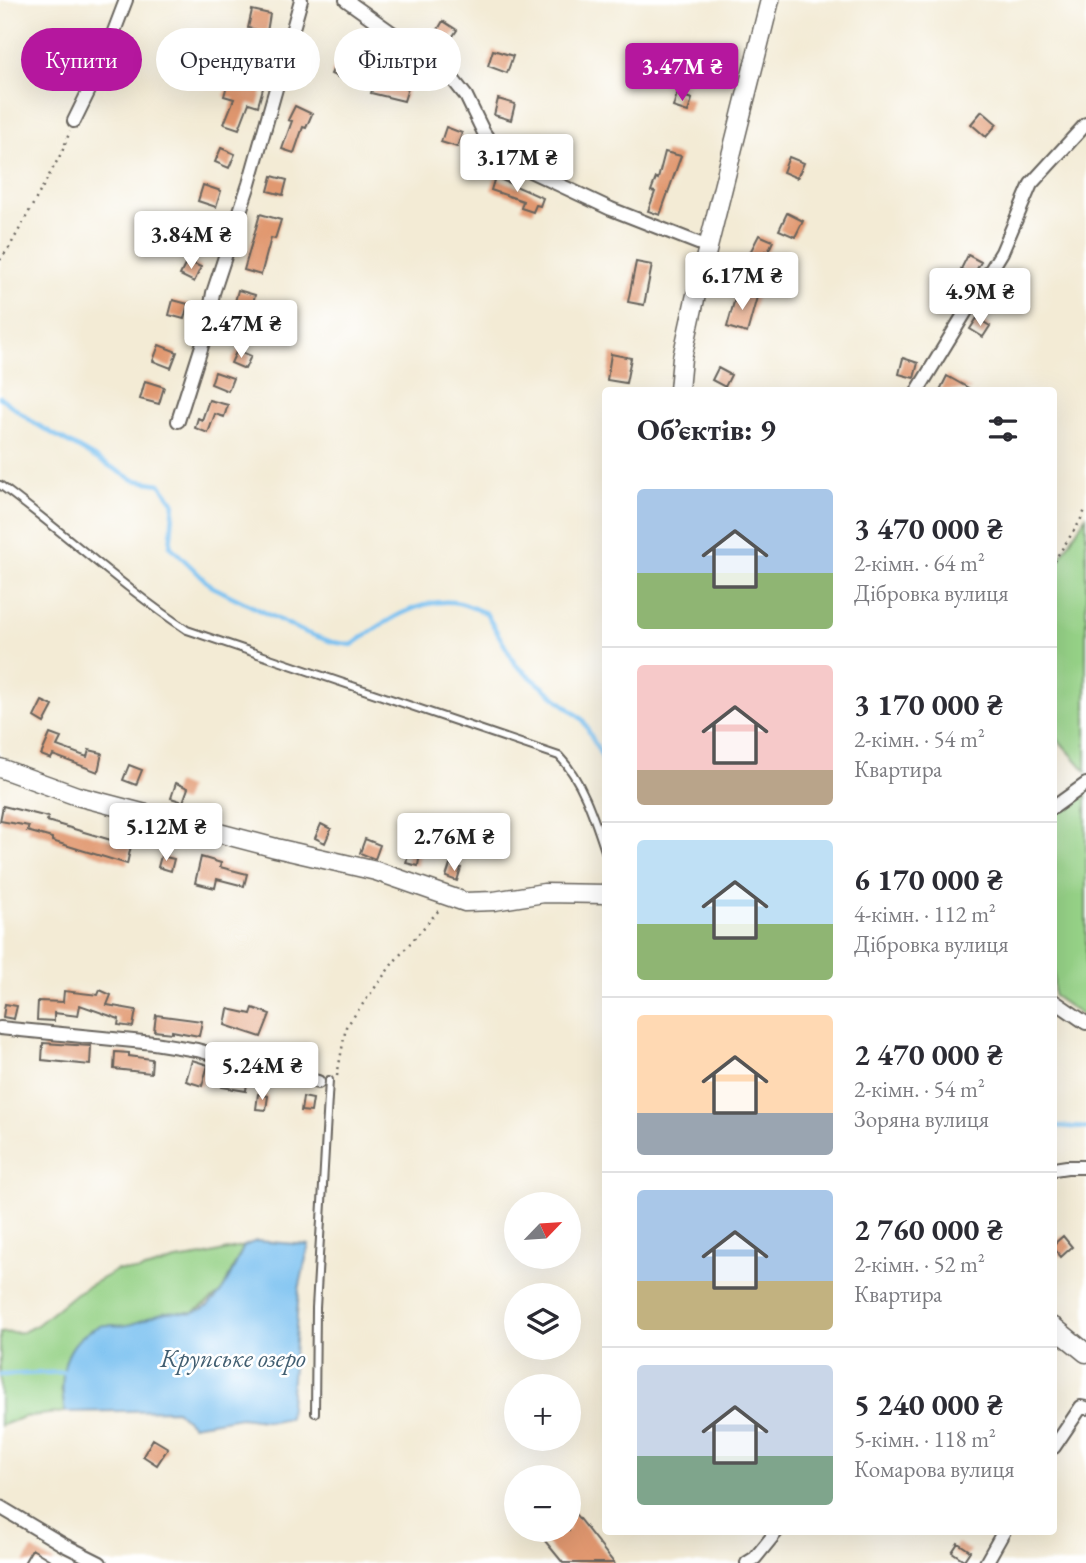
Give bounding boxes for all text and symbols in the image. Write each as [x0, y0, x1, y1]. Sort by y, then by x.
chip: Купити [21, 28, 142, 91]
chip: Орендувати [156, 28, 320, 91]
chip: Фільтри [334, 28, 461, 91]
pin: 3.47M ₴ [617, 43, 747, 103]
text: 3.47M ₴ [641, 51, 723, 81]
pin: 3.17M ₴ [452, 134, 582, 194]
text: 3.17M ₴ [476, 142, 558, 172]
pin: 3.84M ₴ [126, 212, 256, 271]
text: 3.84M ₴ [150, 219, 232, 249]
pin: 6.17M ₴ [677, 252, 807, 312]
text: 6.17M ₴ [701, 260, 783, 290]
pin: 4.9M ₴ [923, 268, 1037, 328]
text: 4.9M ₴ [945, 276, 1015, 306]
pin: 2.47M ₴ [176, 300, 306, 360]
text: 2.47M ₴ [200, 308, 282, 338]
text: Об’єктів: 9 [637, 410, 776, 449]
icon: filters [984, 410, 1022, 448]
text: 3 470 000 ₴ [854, 509, 1003, 548]
icon: home [693, 517, 777, 601]
text: 2-кімн. · 64 m² [854, 548, 985, 578]
text: Дібровка вулиця [854, 578, 1008, 608]
text: 3 170 000 ₴ [854, 685, 1003, 724]
icon: home [693, 693, 777, 777]
text: 2-кімн. · 54 m² [854, 724, 985, 754]
text: Квартира [854, 754, 942, 784]
pin: 5.12M ₴ [101, 804, 231, 863]
text: 5.12M ₴ [125, 811, 207, 841]
pin: 2.76M ₴ [389, 814, 519, 873]
text: 2.76M ₴ [413, 821, 495, 851]
text: 6 170 000 ₴ [854, 860, 1003, 899]
icon: home [693, 868, 777, 952]
text: 4-кімн. · 112 m² [854, 899, 996, 929]
text: Дібровка вулиця [854, 929, 1008, 959]
text: 2 470 000 ₴ [854, 1035, 1003, 1074]
pin: 5.24M ₴ [197, 1042, 327, 1102]
icon: home [693, 1043, 777, 1127]
text: 5.24M ₴ [221, 1050, 303, 1080]
text: 2-кімн. · 54 m² [854, 1074, 985, 1104]
text: Зоряна вулиця [854, 1104, 989, 1134]
north arrow [504, 1192, 581, 1269]
map controls [504, 1192, 581, 1542]
text: 2 760 000 ₴ [854, 1210, 1003, 1249]
icon: home [693, 1218, 777, 1302]
text: 2-кімн. · 52 m² [854, 1249, 985, 1279]
text: Квартира [854, 1279, 942, 1309]
button: layers [504, 1283, 581, 1360]
water label: Крупське озеро [159, 1341, 306, 1375]
button: + [504, 1374, 581, 1451]
text: 5 240 000 ₴ [854, 1385, 1003, 1424]
icon: home [693, 1393, 777, 1477]
text: 5-кімн. · 118 m² [854, 1424, 996, 1454]
text: Комарова вулиця [854, 1454, 1015, 1484]
button: − [504, 1465, 581, 1542]

